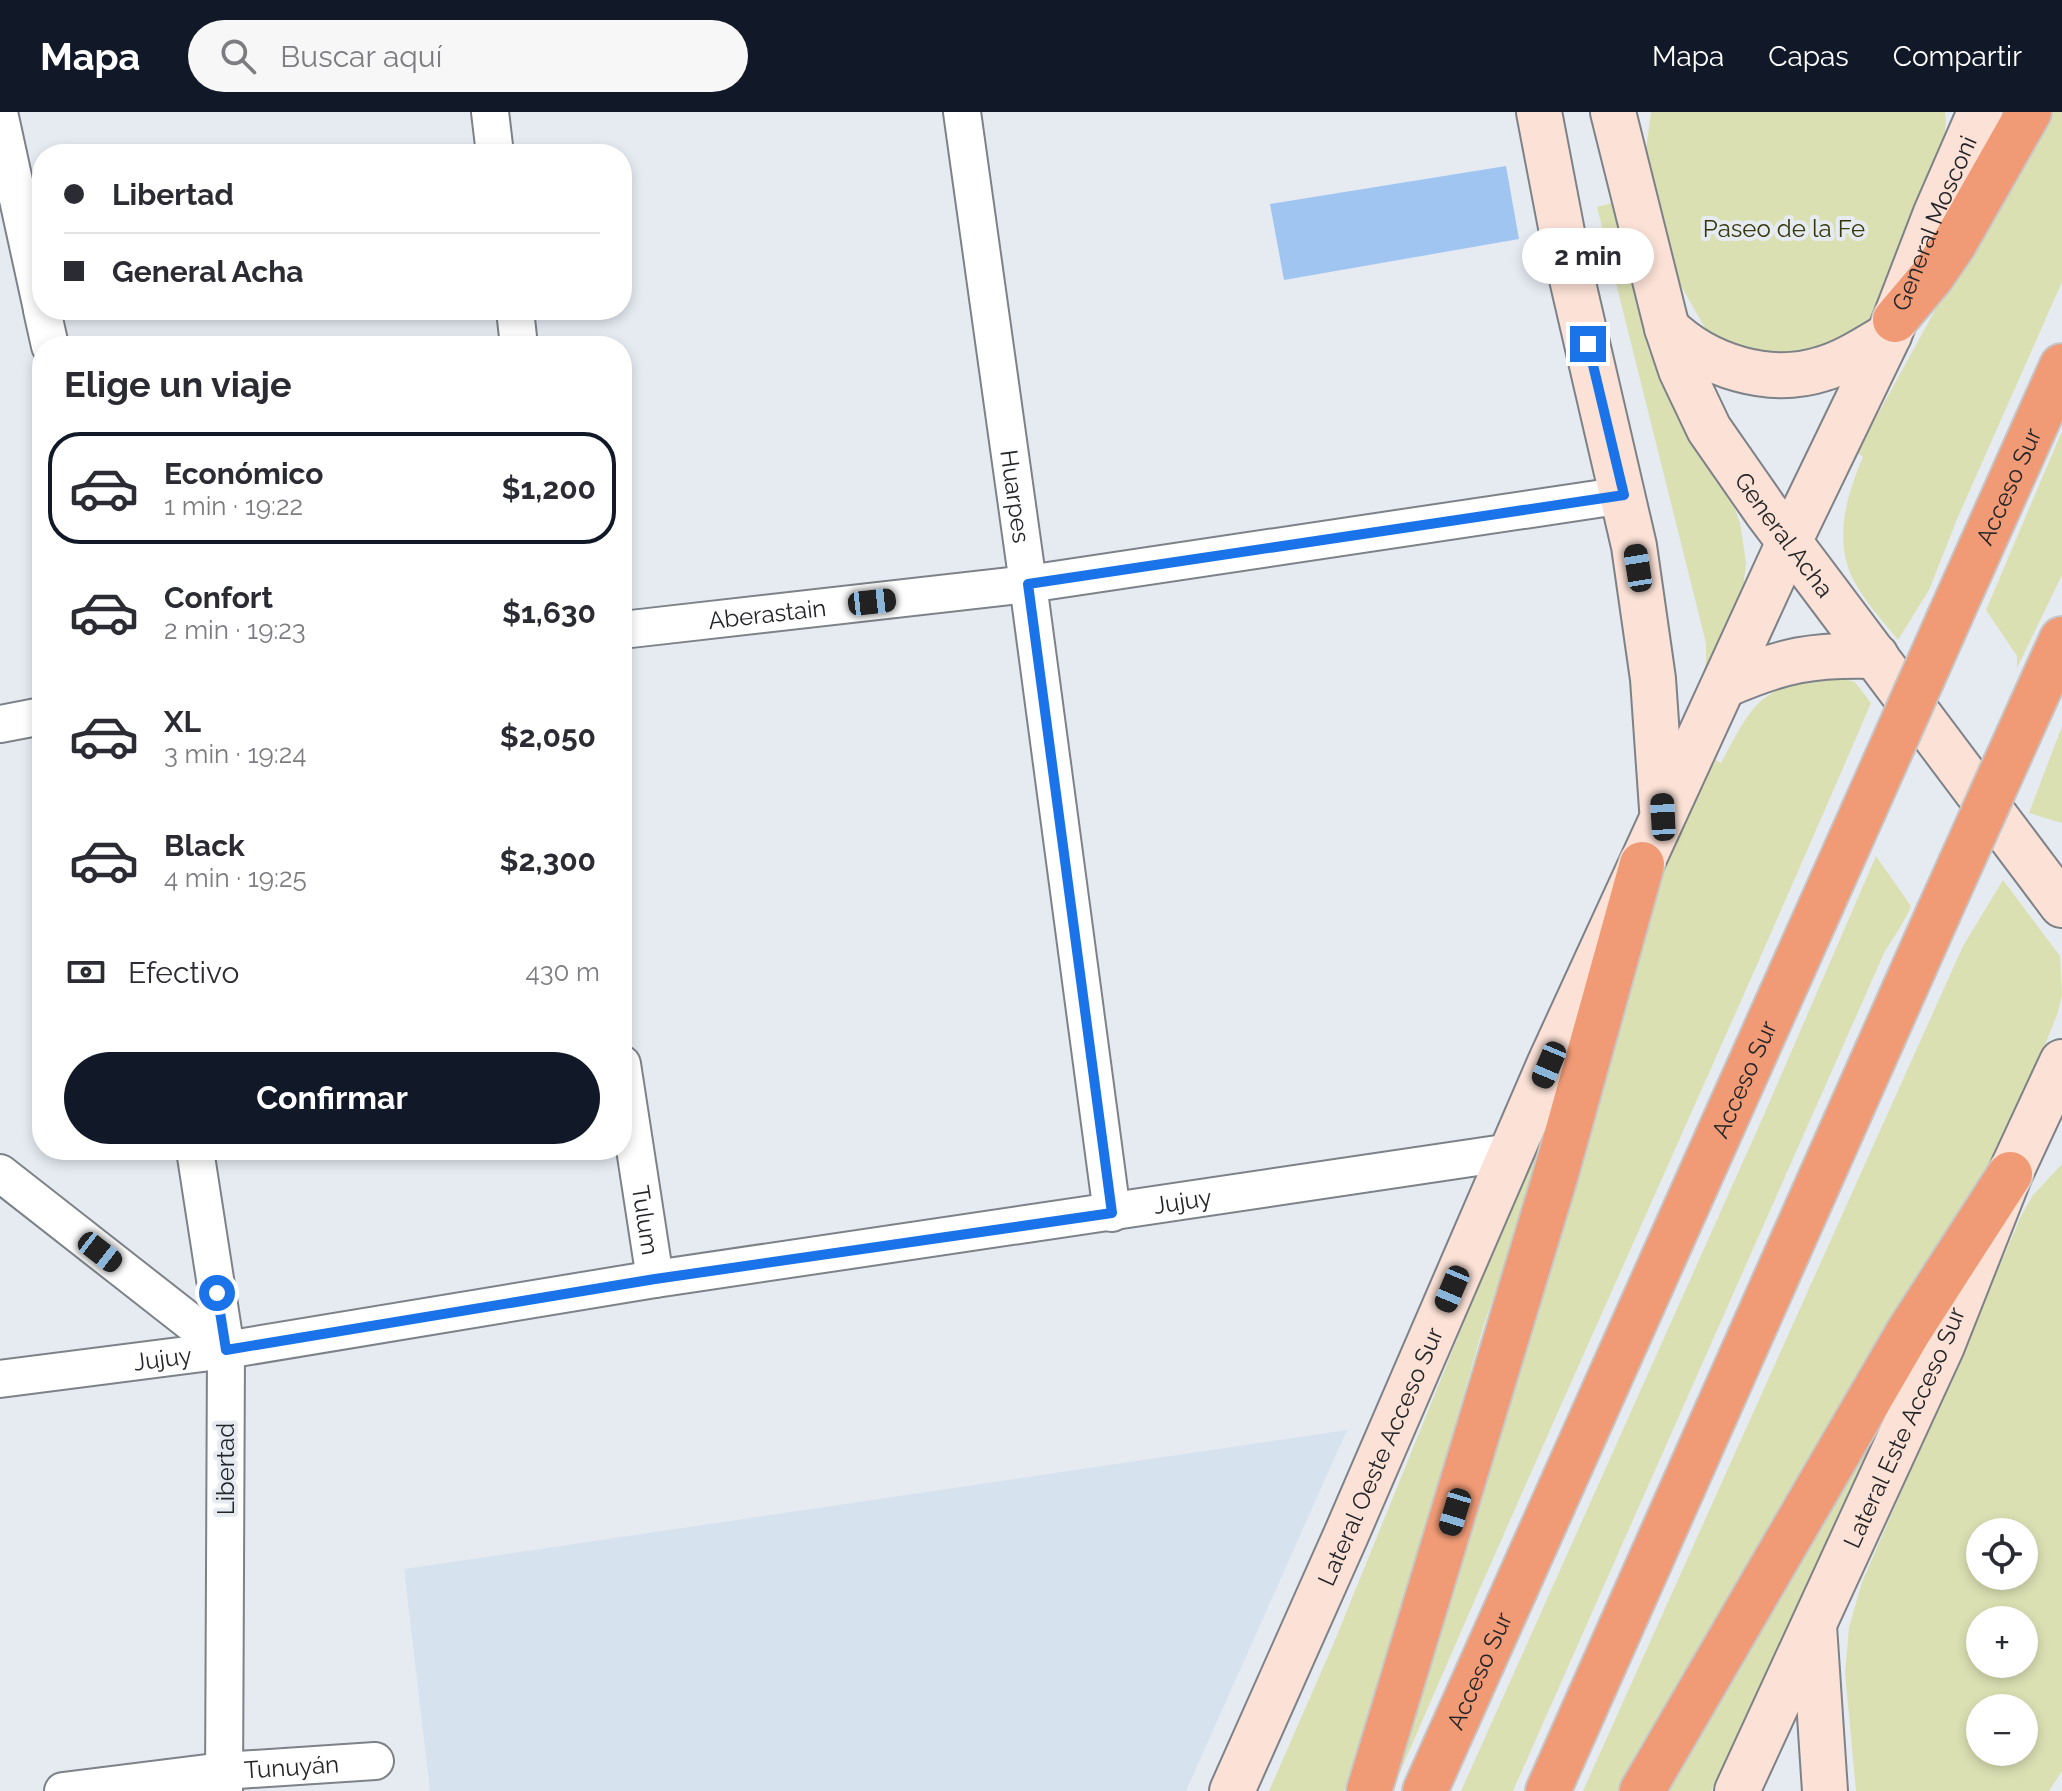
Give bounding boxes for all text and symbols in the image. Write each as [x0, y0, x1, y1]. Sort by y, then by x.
search box [188, 20, 748, 92]
text: Mapa [40, 34, 140, 79]
icon: search [216, 34, 260, 78]
text: Buscar aquí [280, 39, 442, 74]
text: Mapa [1652, 40, 1724, 73]
text: Capas [1768, 40, 1849, 73]
text: Compartir [1893, 40, 2022, 73]
street label: General Mosconi [1885, 131, 1982, 315]
text: Libertad [112, 177, 234, 212]
park label: Paseo de la Fe [1703, 214, 1865, 243]
callout: 2 min [1522, 228, 1654, 284]
text: 2 min [1554, 241, 1622, 271]
text: General Acha [112, 254, 304, 289]
route end [1570, 326, 1606, 362]
text: Elige un viaje [64, 363, 292, 405]
street label: Acceso Sur [1969, 423, 2047, 549]
street label: Huarpes [995, 448, 1037, 545]
icon: car [68, 452, 140, 524]
text: Económico [164, 456, 324, 491]
street label: General Acha [1729, 466, 1840, 603]
text: $1,200 [501, 471, 596, 506]
text: 1 min · 19:22 [164, 491, 303, 521]
car [1622, 542, 1654, 594]
icon: car [68, 576, 140, 648]
text: Confort [164, 580, 273, 615]
car [847, 588, 897, 616]
street label: Aberastain [707, 592, 828, 635]
text: $1,630 [502, 595, 596, 630]
text: 2 min · 19:23 [164, 615, 306, 645]
icon: car [68, 700, 140, 772]
text: XL [164, 704, 201, 739]
text: $2,050 [500, 719, 596, 754]
text: 3 min · 19:24 [164, 739, 306, 769]
car [1650, 792, 1676, 842]
icon: car [68, 824, 140, 896]
text: Black [164, 828, 245, 863]
text: $2,300 [500, 843, 596, 878]
text: 4 min · 19:25 [164, 863, 307, 893]
icon: cash [64, 950, 108, 994]
text: Efectivo [128, 955, 239, 990]
text: 430 m [525, 957, 600, 987]
street label: Acceso Sur [1705, 1015, 1783, 1142]
car [1529, 1038, 1569, 1092]
button: Confirmar [64, 1052, 600, 1144]
street label: Jujuy [1152, 1182, 1214, 1219]
street label: Tulum [626, 1183, 666, 1257]
car [74, 1228, 126, 1276]
car [1432, 1262, 1472, 1316]
route start [199, 1275, 235, 1311]
street label: Lateral Este Acceso Sur [1837, 1302, 1971, 1552]
street label: Lateral Oeste Acceso Sur [1311, 1322, 1449, 1590]
street label: Jujuy [132, 1340, 193, 1376]
street label: Libertad [211, 1423, 240, 1515]
car [1437, 1486, 1473, 1538]
map controls [1966, 1518, 2038, 1766]
button: locate [1966, 1518, 2038, 1590]
button: + [1966, 1606, 2038, 1678]
street label: Acceso Sur [1440, 1607, 1518, 1734]
button: − [1966, 1694, 2038, 1766]
street label: Tunuyán [243, 1749, 340, 1784]

